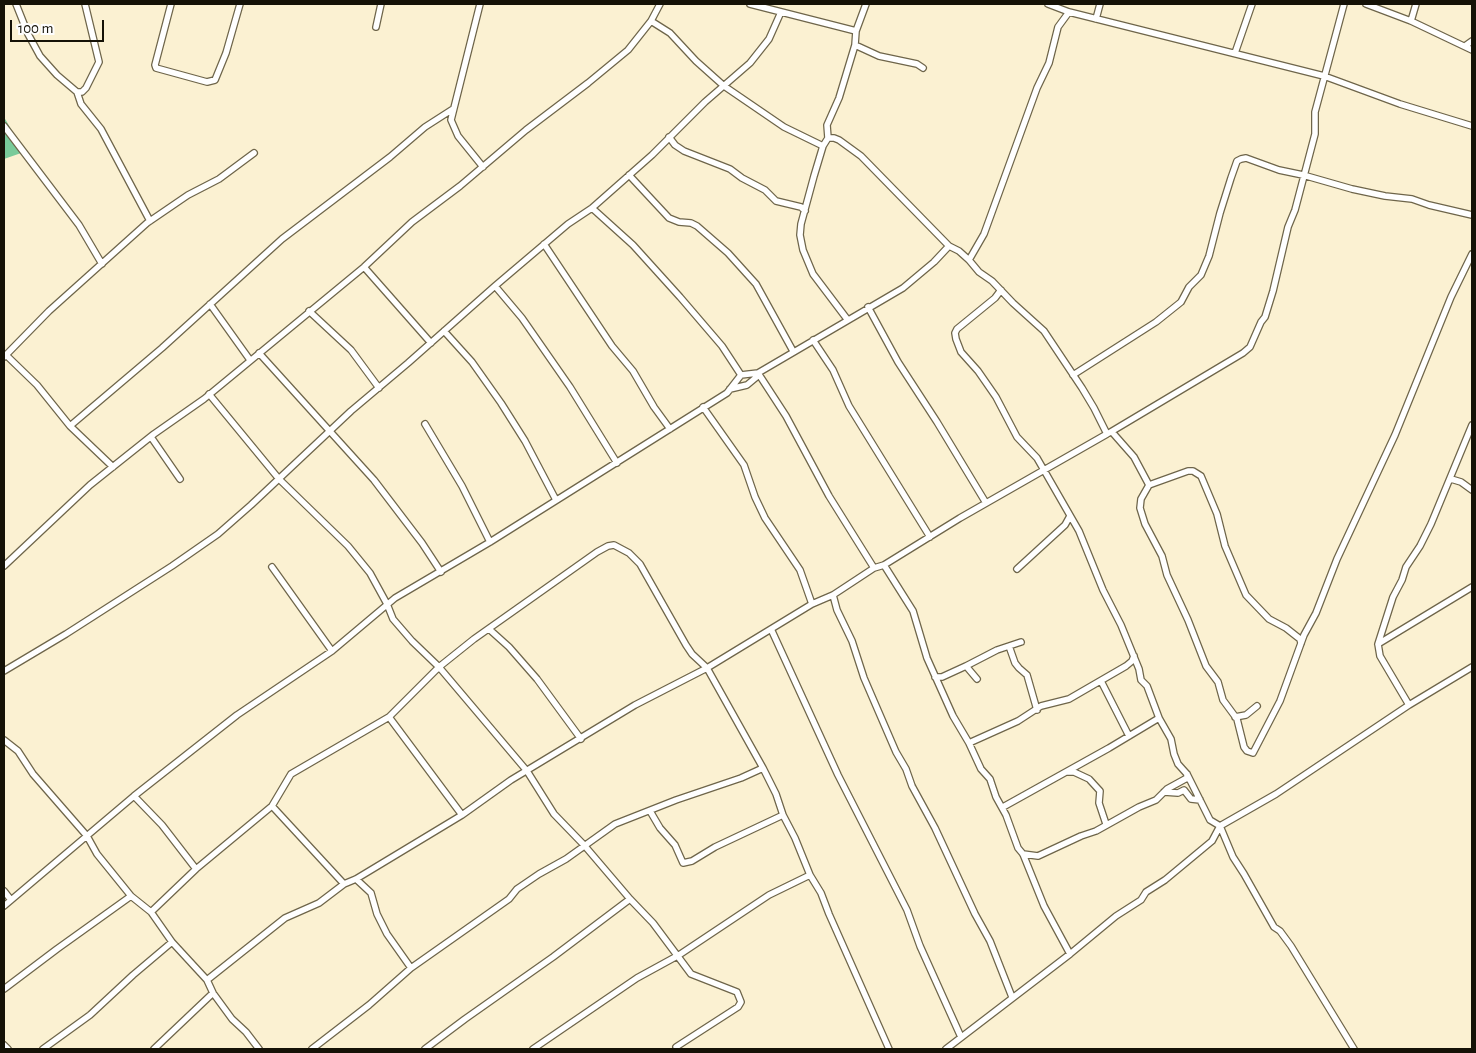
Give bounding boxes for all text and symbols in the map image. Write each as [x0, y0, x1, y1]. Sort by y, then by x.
scale bar [12, 10, 106, 42]
text: 100 m [18, 21, 53, 36]

